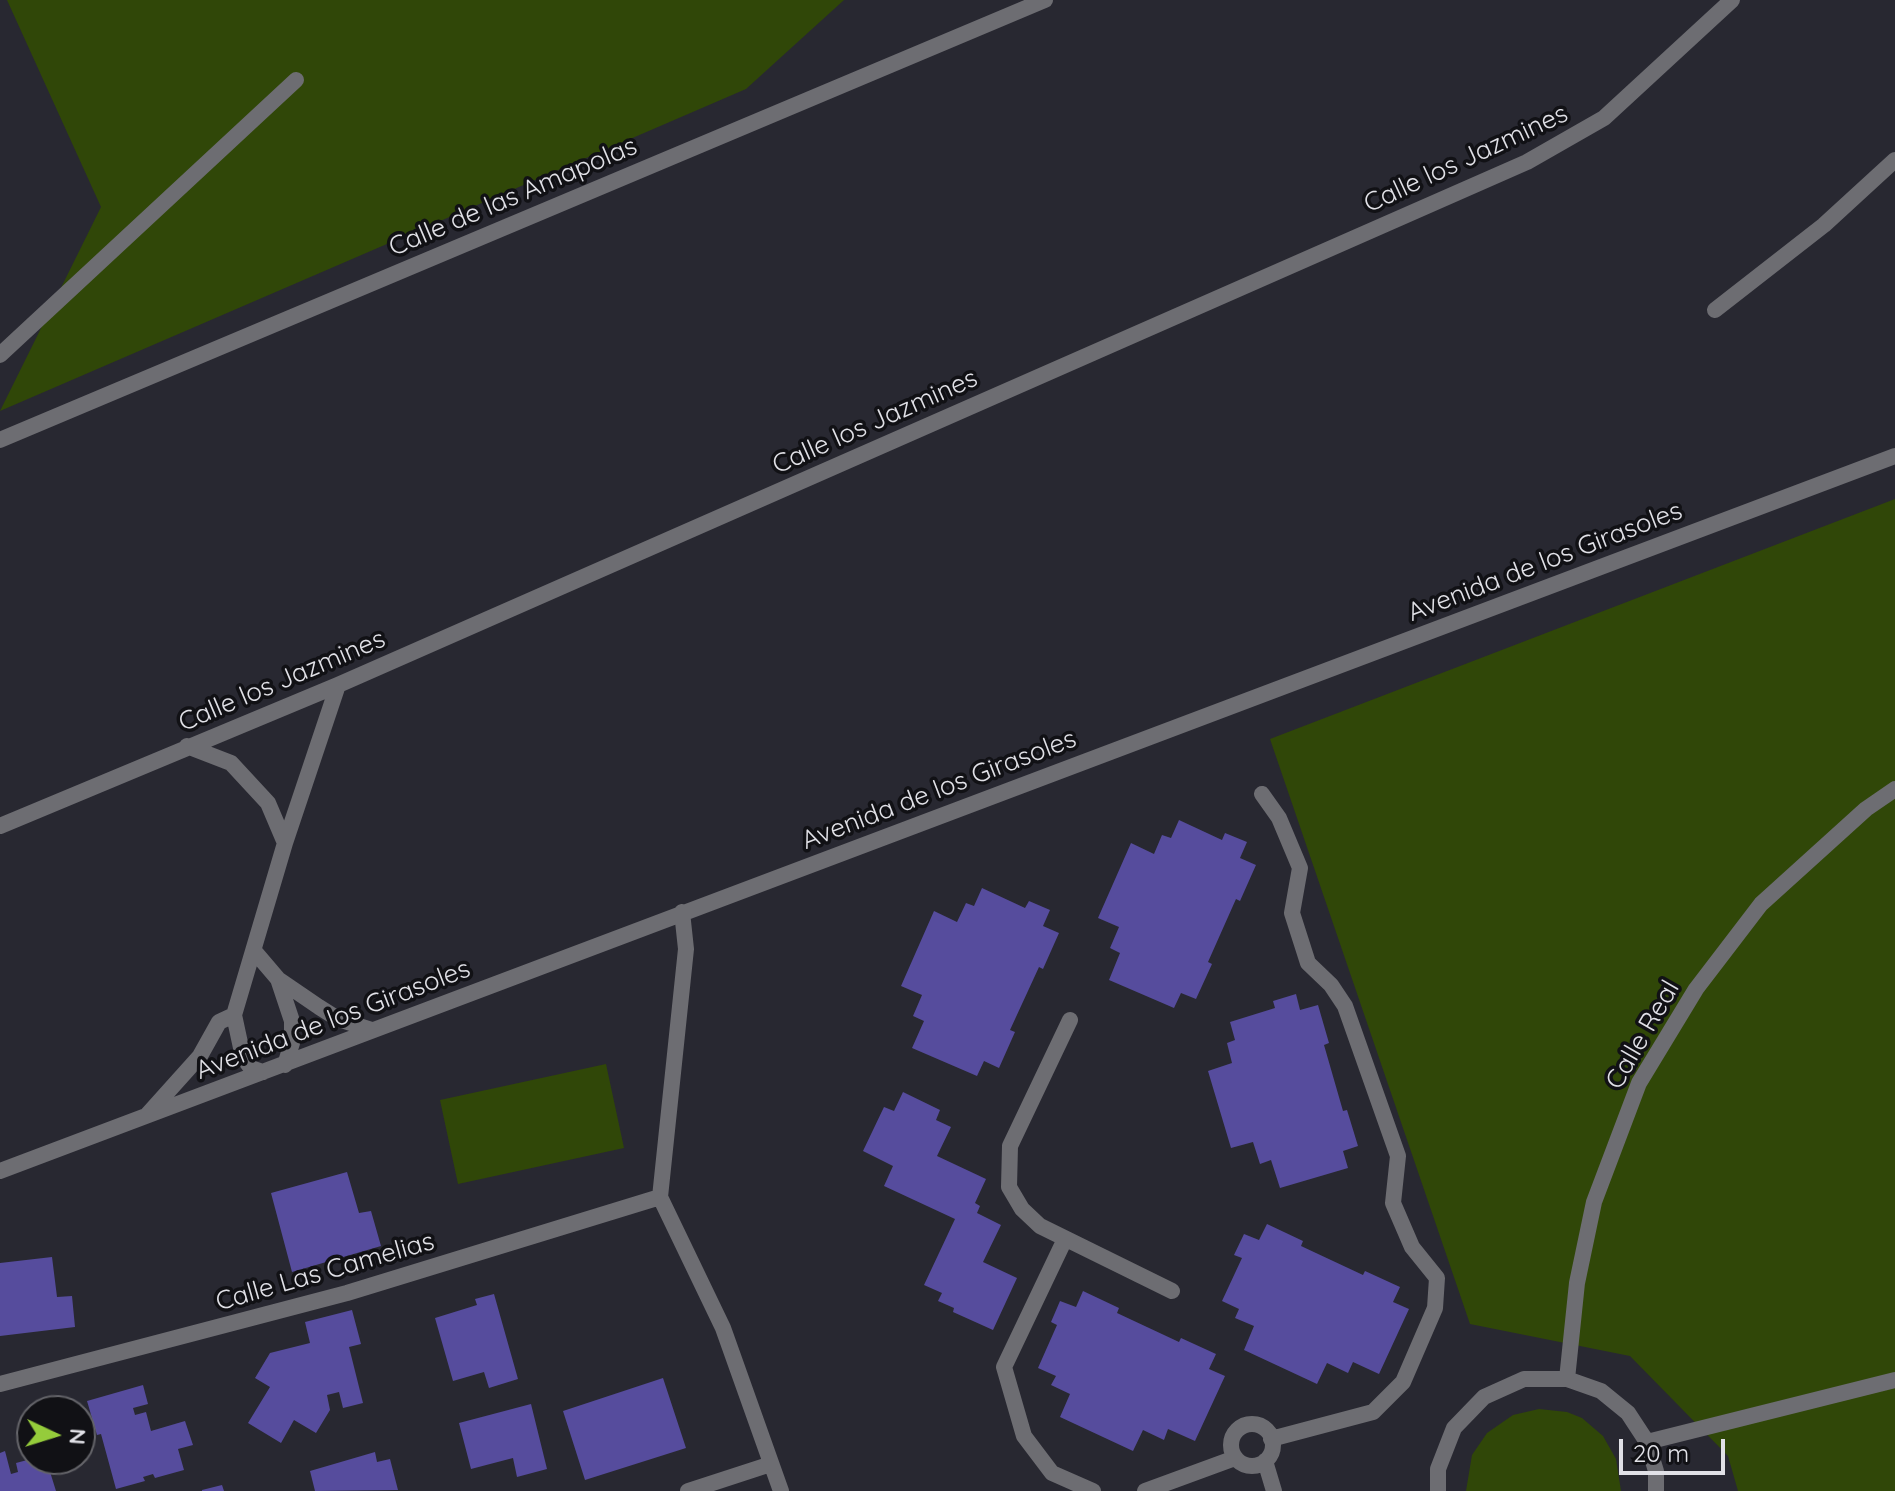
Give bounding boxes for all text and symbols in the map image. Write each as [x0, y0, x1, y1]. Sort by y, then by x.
street label: Calle los Jazmines [1359, 98, 1573, 220]
street label: Calle de las Amapolas [384, 131, 642, 263]
street label: Calle los Jazmines [768, 363, 982, 481]
street label: Avenida de los Girasoles [1403, 495, 1687, 629]
street label: Calle los Jazmines [174, 623, 390, 739]
street label: Avenida de los Girasoles [797, 723, 1081, 857]
street label: Avenida de los Girasoles [191, 953, 475, 1087]
street label: Calle Real [1599, 975, 1687, 1095]
street label: Calle Las Camelias [212, 1226, 438, 1318]
north arrow [16, 1395, 96, 1475]
scale bar [1623, 1423, 1729, 1473]
text: N [63, 1427, 92, 1446]
text: 20 m [1633, 1438, 1689, 1468]

